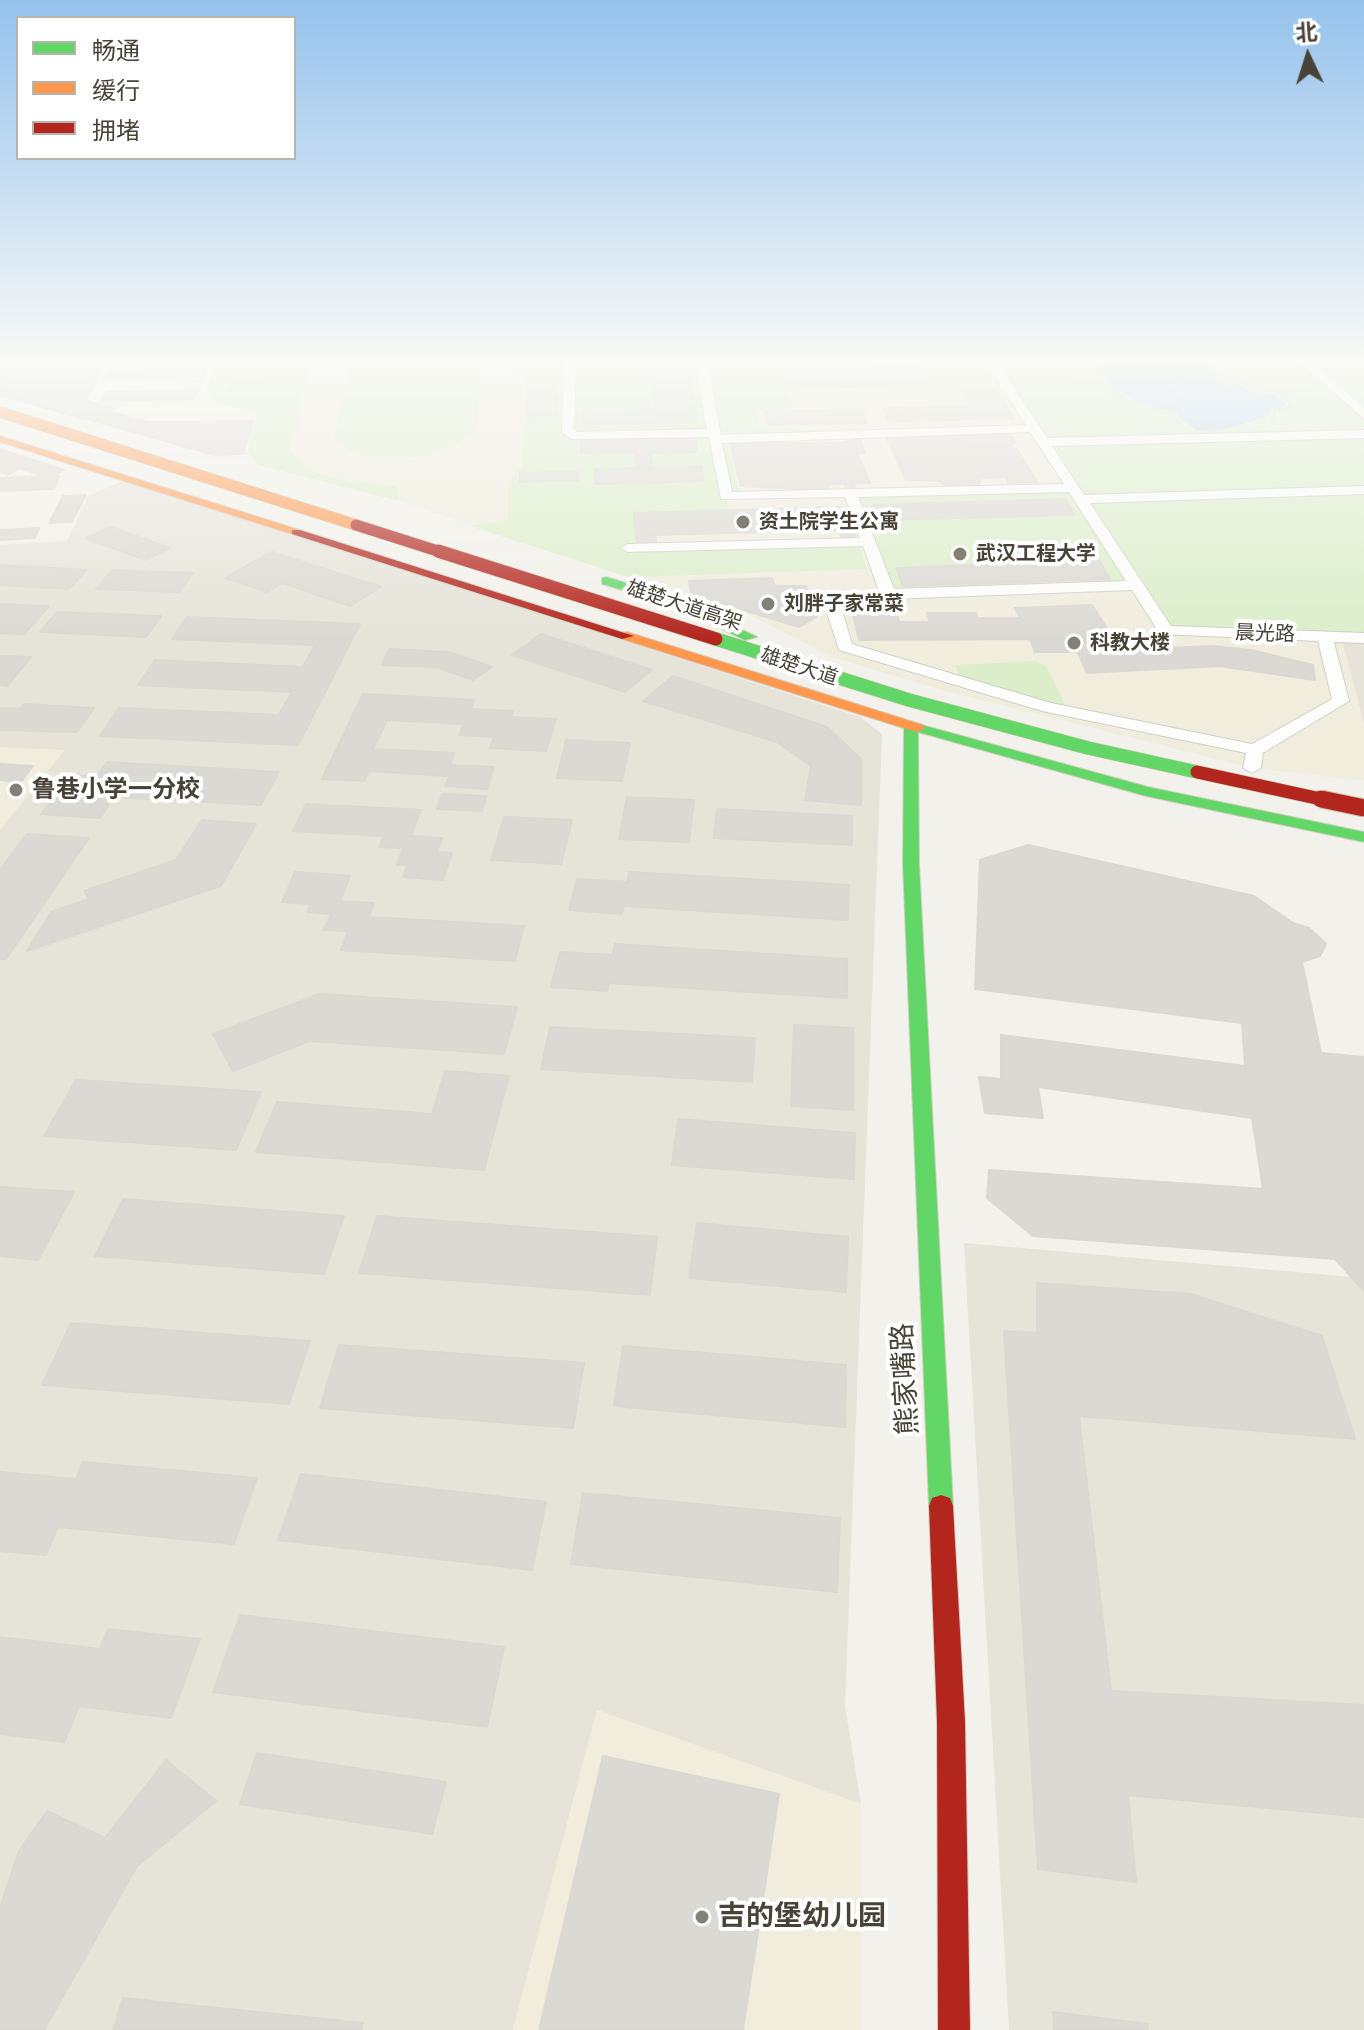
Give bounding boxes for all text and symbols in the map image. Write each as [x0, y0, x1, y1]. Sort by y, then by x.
legend [16, 16, 296, 160]
north arrow [1268, 16, 1348, 96]
text: 北 [1294, 17, 1318, 47]
text: 畅通 [92, 35, 140, 66]
text: 缓行 [92, 75, 140, 106]
text: 拥堵 [92, 115, 140, 146]
place label: 资土院学生公寓 [759, 510, 899, 534]
marker: 资土院学生公寓 [734, 513, 752, 531]
place label: 武汉工程大学 [976, 542, 1096, 566]
marker: 武汉工程大学 [951, 545, 969, 563]
street label: 雄楚大道高架 [623, 576, 745, 636]
place label: 刘胖子家常菜 [784, 592, 904, 616]
marker: 刘胖子家常菜 [759, 595, 777, 613]
street label: 晨光路 [1235, 621, 1295, 647]
place label: 科教大楼 [1090, 631, 1170, 655]
marker: 科教大楼 [1065, 634, 1083, 652]
street label: 雄楚大道 [757, 643, 841, 691]
place label: 鲁巷小学一分校 [32, 776, 200, 804]
marker: 鲁巷小学一分校 [7, 781, 25, 799]
street label: 熊家嘴路 [886, 1322, 926, 1436]
place label: 吉的堡幼儿园 [718, 1900, 886, 1934]
marker: 吉的堡幼儿园 [693, 1908, 711, 1926]

